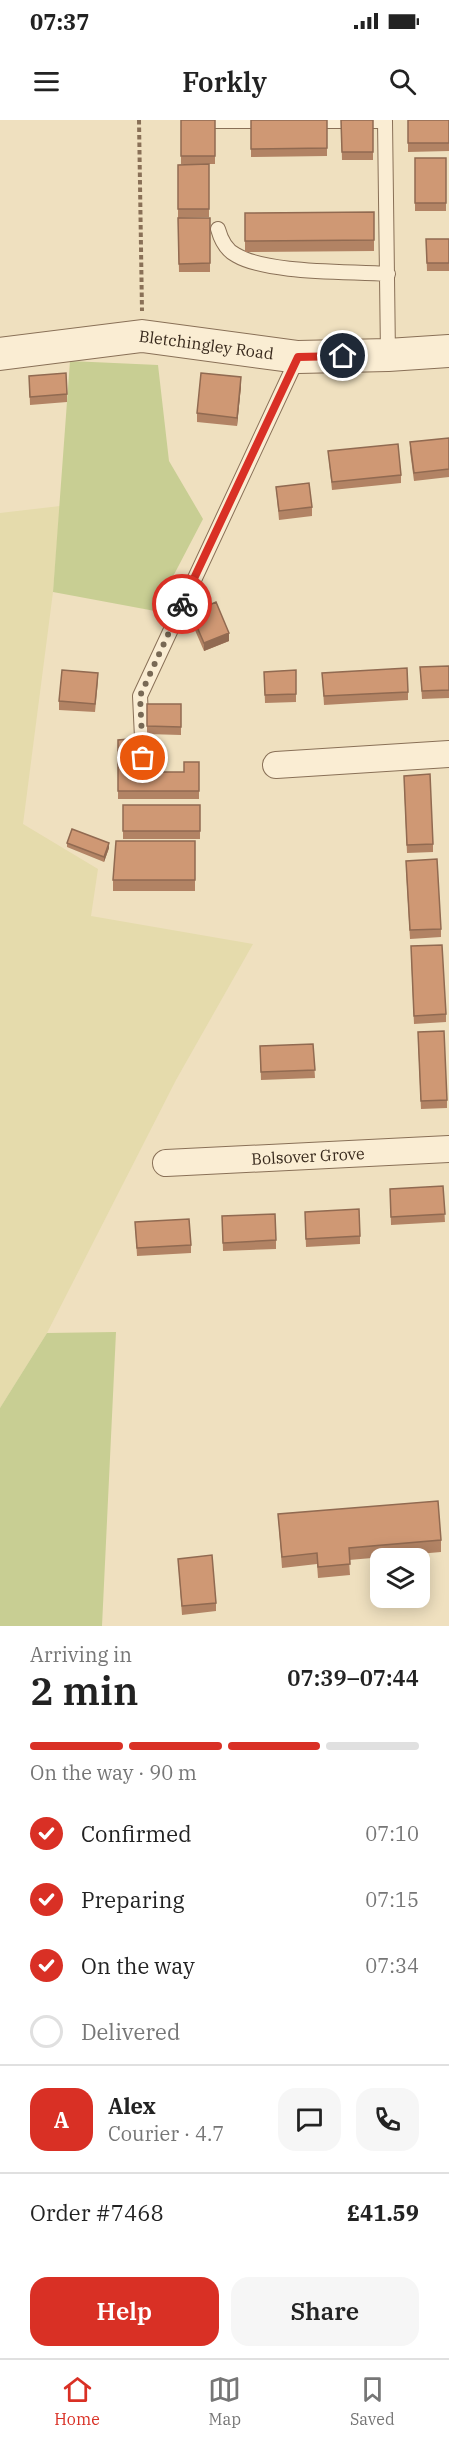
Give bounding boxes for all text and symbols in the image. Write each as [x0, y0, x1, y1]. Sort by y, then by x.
text: 07:37 [30, 7, 89, 36]
text: Forkly [182, 64, 267, 99]
icon: menu [30, 65, 63, 98]
icon: search [386, 65, 419, 98]
street label: Bletchingley Road [138, 326, 275, 364]
pin [317, 330, 368, 381]
icon: home [326, 339, 359, 372]
courier [152, 574, 212, 634]
icon: bike [166, 588, 199, 621]
pin [117, 732, 168, 783]
icon: bag [126, 741, 159, 774]
street label: Bolsover Grove [251, 1143, 365, 1169]
map controls [370, 1548, 430, 1608]
button: layers [370, 1548, 430, 1608]
text: Arriving in [30, 1641, 132, 1668]
text: 07:39–07:44 [287, 1663, 419, 1692]
text: 2 min [30, 1665, 138, 1716]
text: On the way · 90 m [30, 1759, 197, 1786]
icon: check [30, 1817, 63, 1850]
text: Confirmed [81, 1819, 192, 1848]
text: 07:10 [365, 1820, 419, 1847]
icon: check [30, 1883, 63, 1916]
text: Preparing [81, 1885, 185, 1914]
text: 07:15 [365, 1886, 419, 1913]
icon: check [30, 1949, 63, 1982]
text: On the way [81, 1951, 195, 1980]
text: 07:34 [365, 1952, 419, 1979]
text: Delivered [81, 2017, 180, 2046]
button: chat [278, 2088, 341, 2151]
button: phone [356, 2088, 419, 2151]
text: Alex [108, 2091, 156, 2120]
text: A [54, 2105, 69, 2134]
text: Courier · 4.7 [108, 2120, 224, 2147]
text: Order #7468 [30, 2198, 164, 2227]
text: £41.59 [347, 2198, 419, 2227]
button: Help [30, 2277, 219, 2346]
button: Share [231, 2277, 419, 2346]
tab: Home [54, 2373, 100, 2429]
tab: Map [208, 2373, 241, 2429]
tab: Saved [350, 2373, 395, 2429]

